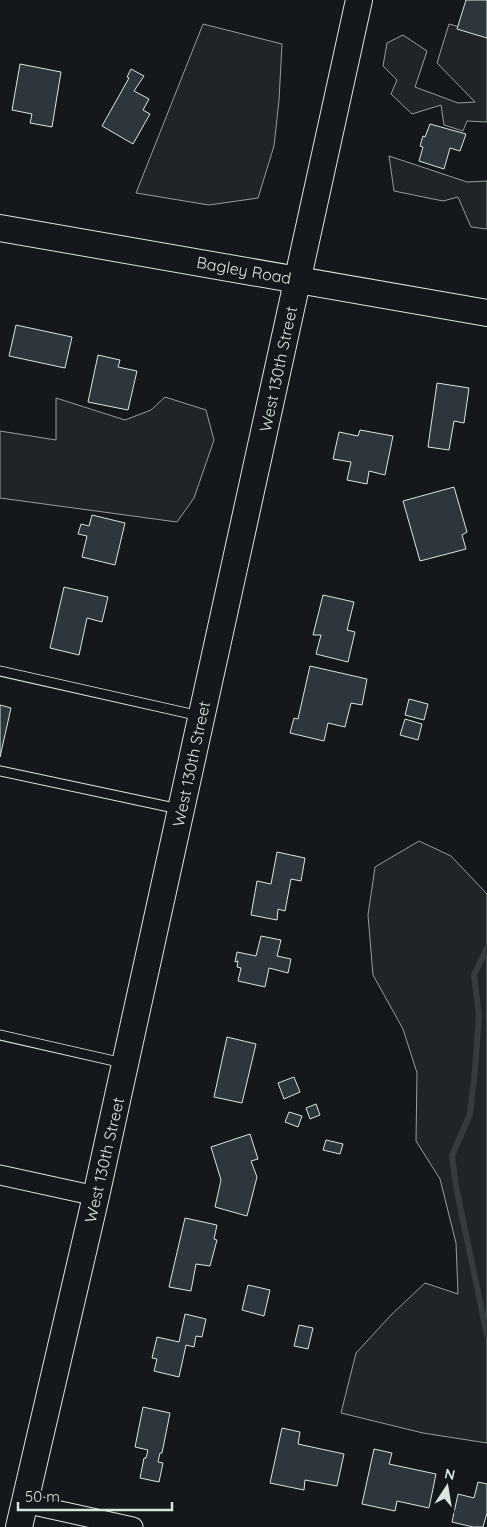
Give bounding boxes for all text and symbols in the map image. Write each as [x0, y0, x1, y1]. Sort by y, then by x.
street label: Bagley Road [195, 252, 293, 288]
street label: West 130th Street [255, 304, 301, 434]
street label: West 130th Street [168, 699, 214, 829]
street label: West 130th Street [80, 1095, 128, 1225]
north arrow [422, 1462, 472, 1512]
text: N [443, 1464, 457, 1484]
scale bar [18, 1480, 171, 1512]
text: 50 m [25, 1487, 60, 1506]

